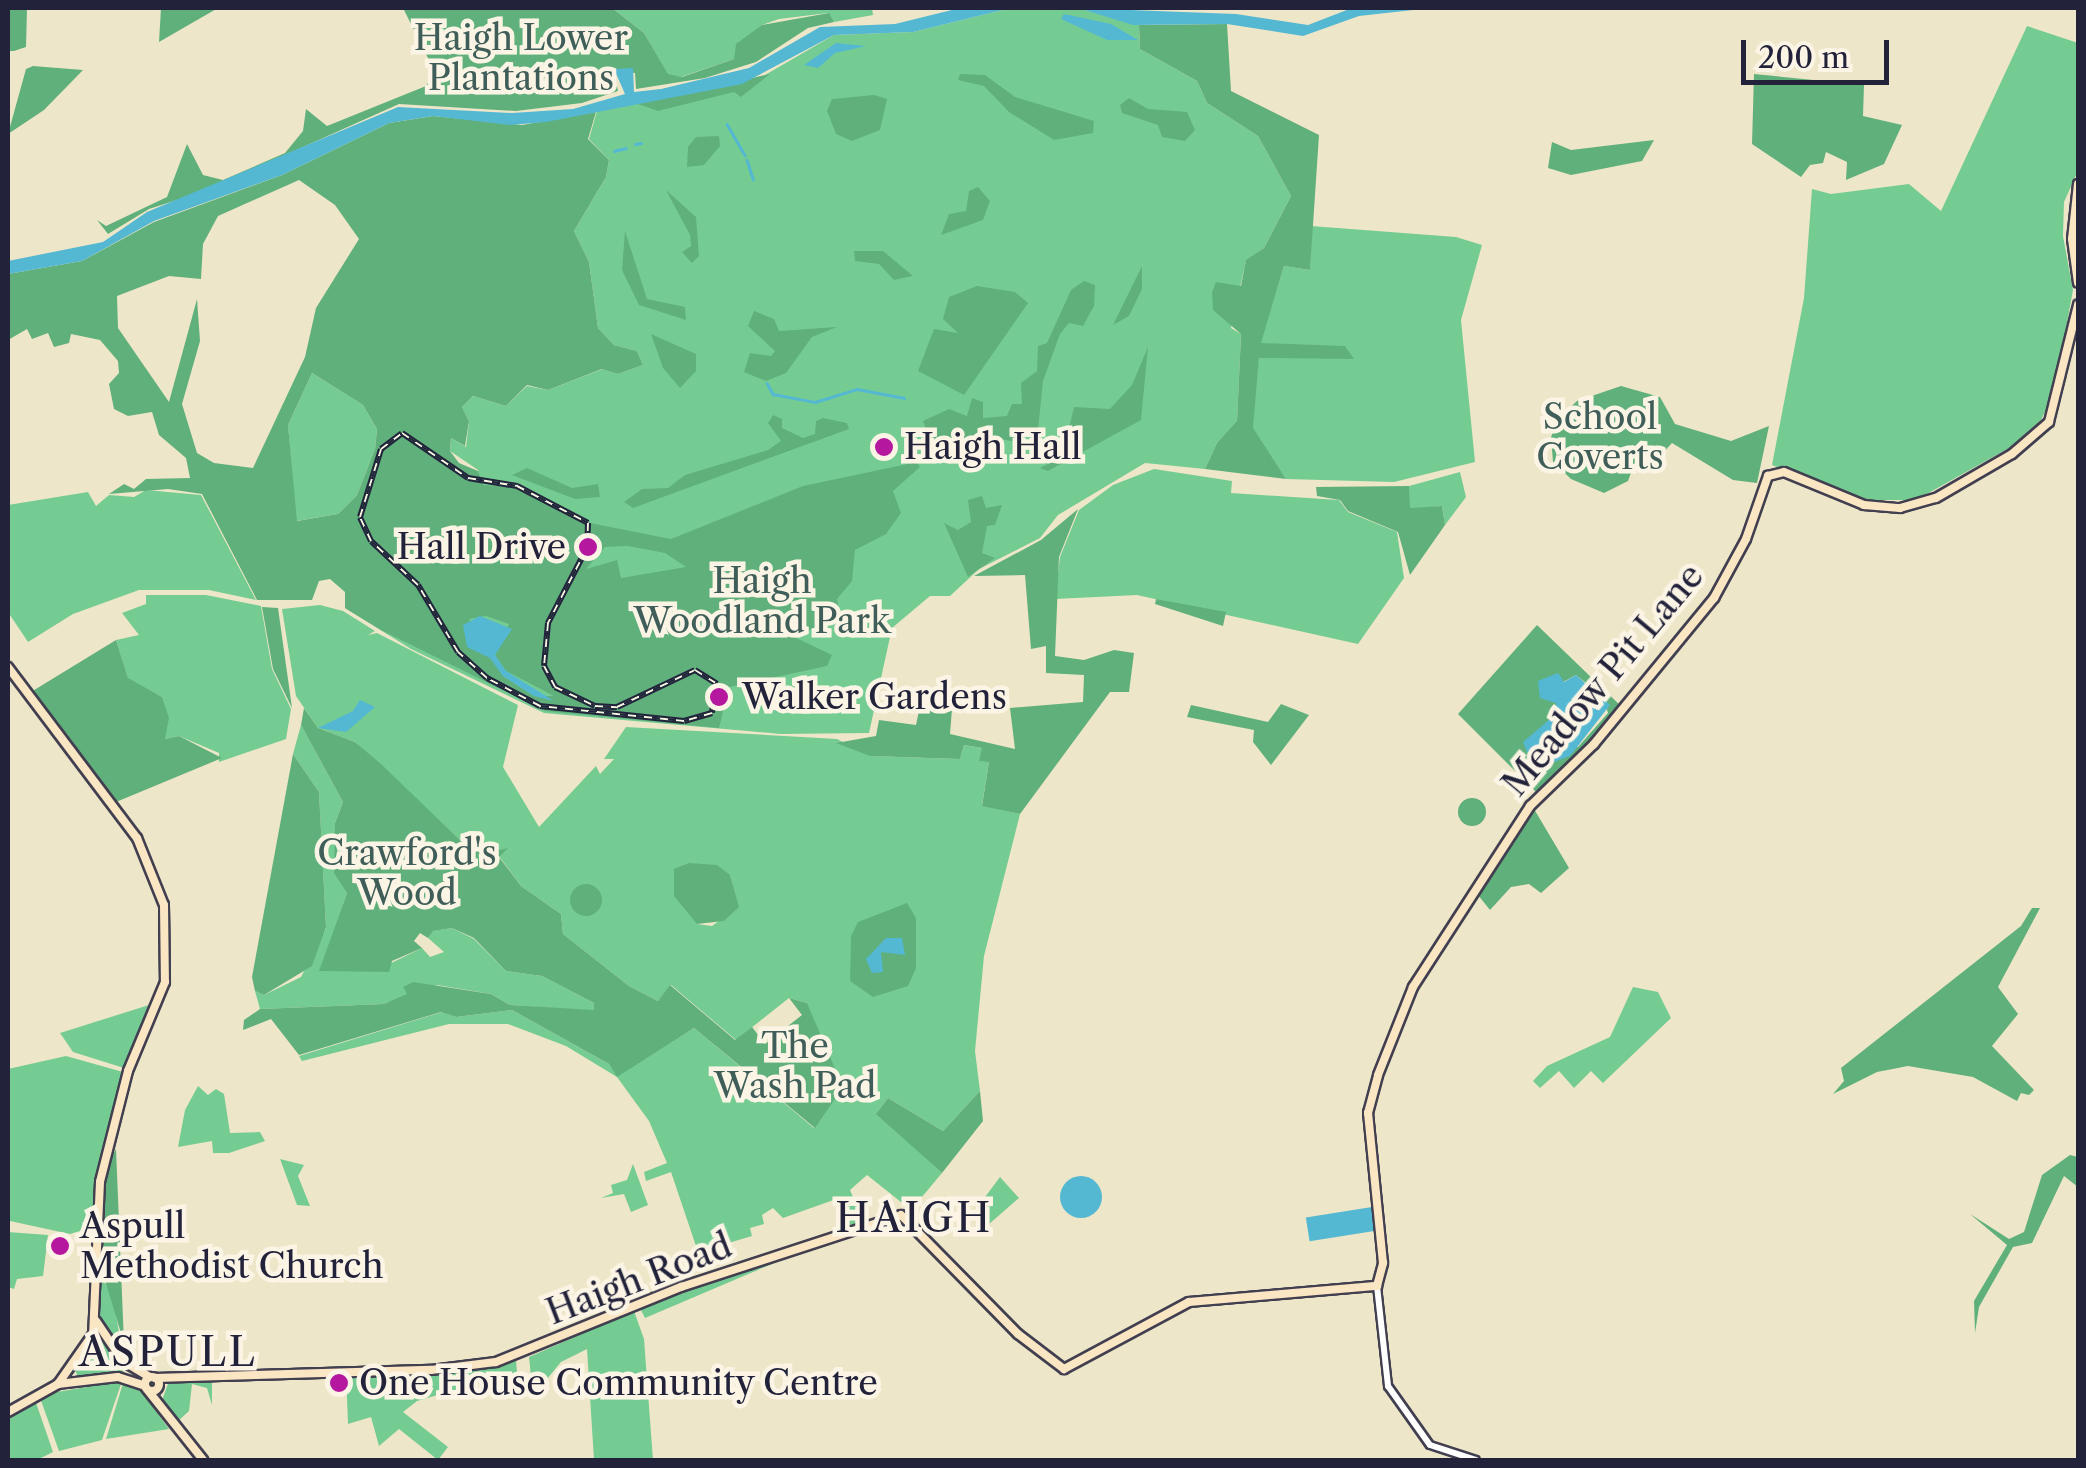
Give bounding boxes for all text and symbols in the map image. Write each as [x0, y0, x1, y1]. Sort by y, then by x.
park label: Haigh Lower Plantations [414, 17, 628, 99]
scale bar [1746, 20, 1894, 82]
text: 200 m [1758, 39, 1849, 76]
park label: School Coverts [1536, 396, 1664, 478]
place label: Haigh Hall [904, 426, 1082, 468]
marker: Haigh Hall [873, 436, 895, 458]
place label: Hall Drive [397, 526, 566, 568]
marker: Hall Drive [575, 534, 601, 560]
street label: Meadow Pit Lane [1493, 555, 1713, 805]
park label: Haigh Woodland Park [633, 560, 891, 642]
place label: Walker Gardens [742, 676, 1008, 718]
marker: Walker Gardens [706, 684, 732, 710]
park label: Crawford's Wood [317, 832, 497, 914]
park label: The Wash Pad [714, 1025, 876, 1107]
district label: HAIGH [835, 1194, 993, 1242]
place label: Aspull Methodist Church [80, 1205, 384, 1287]
street label: Haigh Road [540, 1224, 738, 1334]
marker: Aspull Methodist Church [49, 1235, 71, 1257]
district label: ASPULL [79, 1328, 257, 1376]
place label: One House Community Centre [359, 1362, 879, 1404]
marker: One House Community Centre [328, 1372, 350, 1394]

